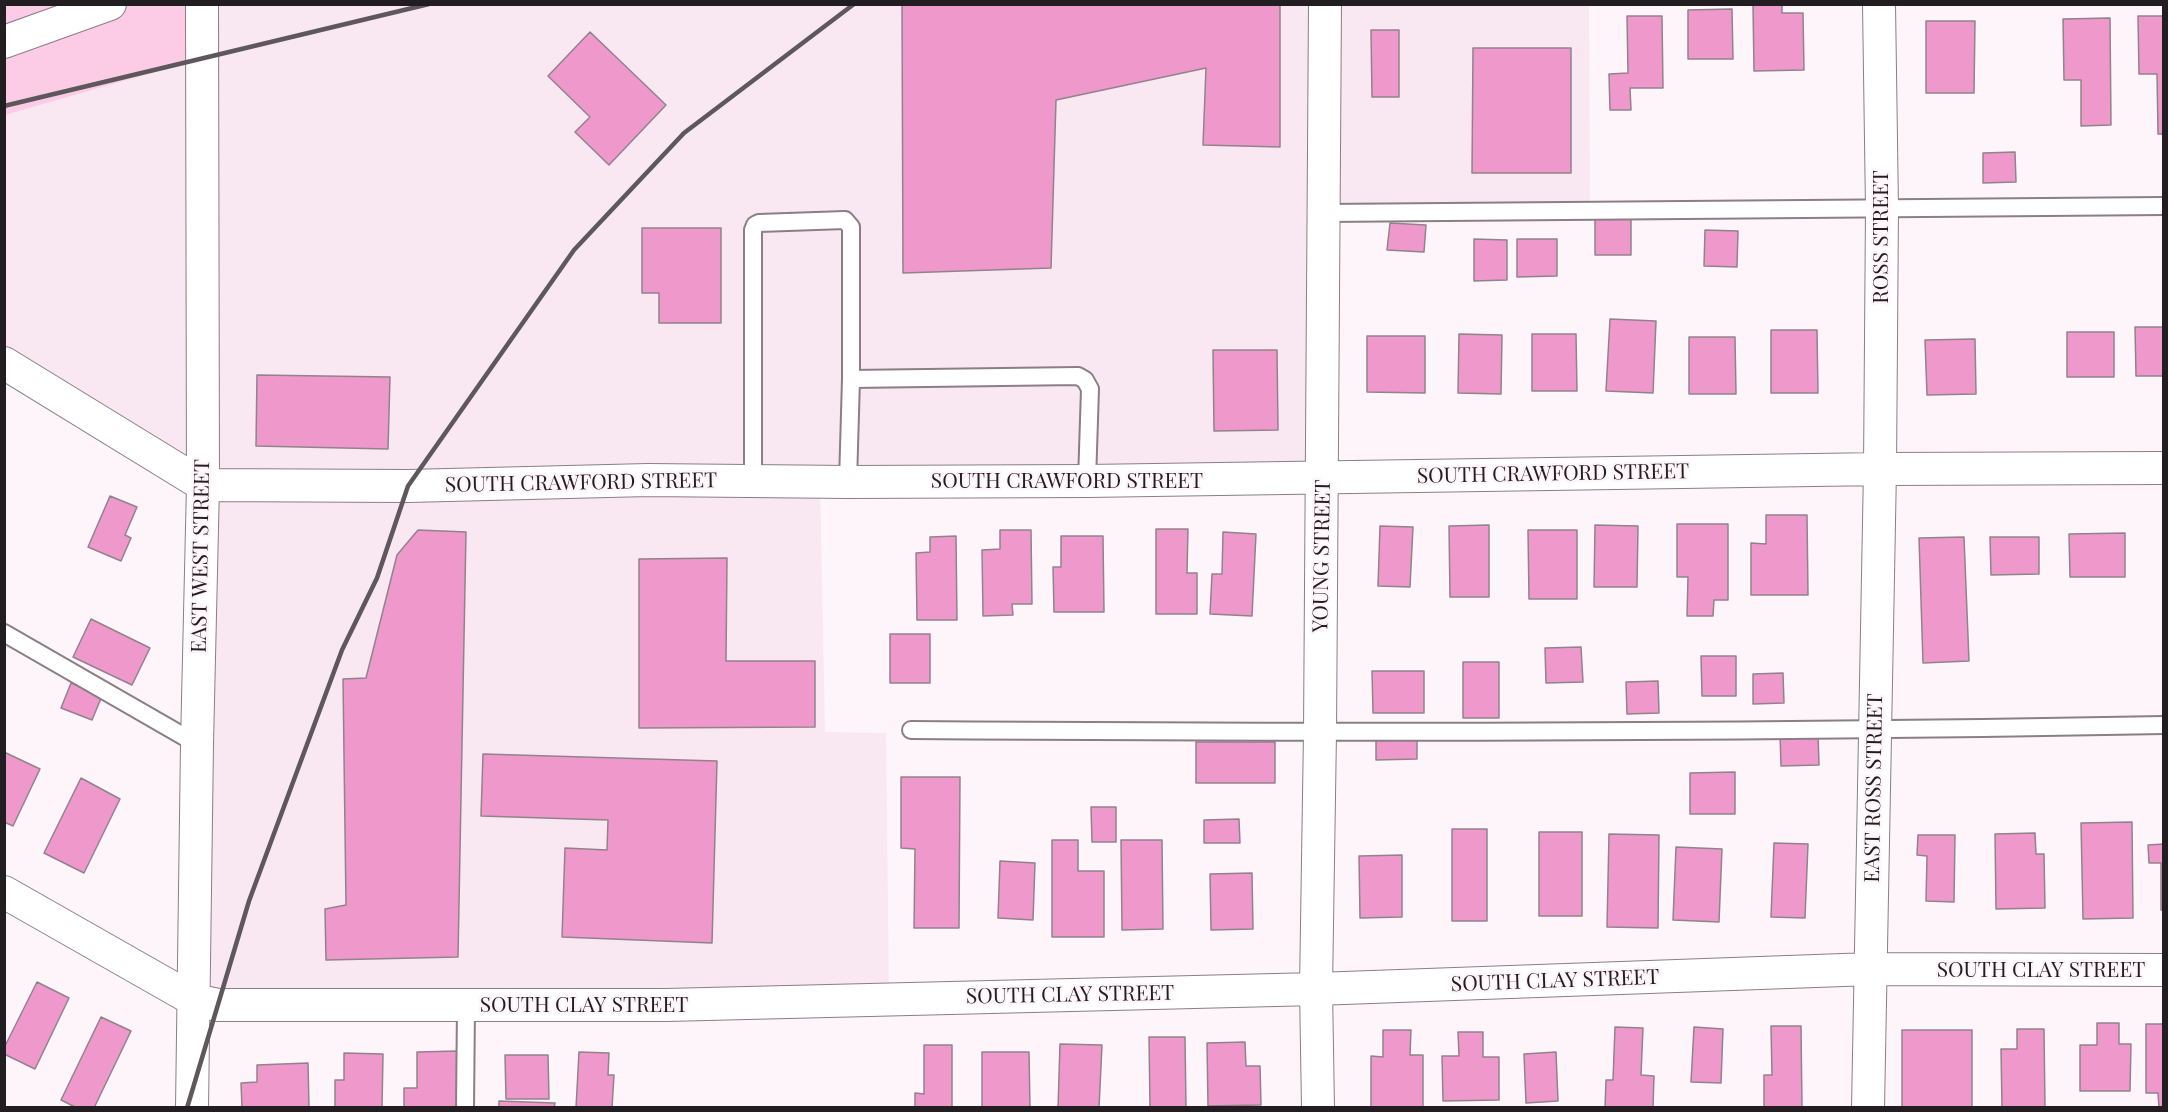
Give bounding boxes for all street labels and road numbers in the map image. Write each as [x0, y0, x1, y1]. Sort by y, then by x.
street label: ROSS STREET [1868, 170, 1894, 304]
street label: EAST WEST STREET [187, 459, 215, 653]
street label: SOUTH CRAWFORD STREET [1417, 459, 1689, 489]
street label: SOUTH CRAWFORD STREET [445, 468, 717, 498]
street label: SOUTH CRAWFORD STREET [931, 468, 1203, 494]
street label: YOUNG STREET [1308, 479, 1336, 633]
street label: EAST ROSS STREET [1860, 693, 1888, 883]
street label: SOUTH CLAY STREET [1937, 957, 2145, 983]
street label: SOUTH CLAY STREET [1450, 965, 1660, 997]
street label: SOUTH CLAY STREET [966, 981, 1174, 1009]
street label: SOUTH CLAY STREET [480, 992, 688, 1018]

